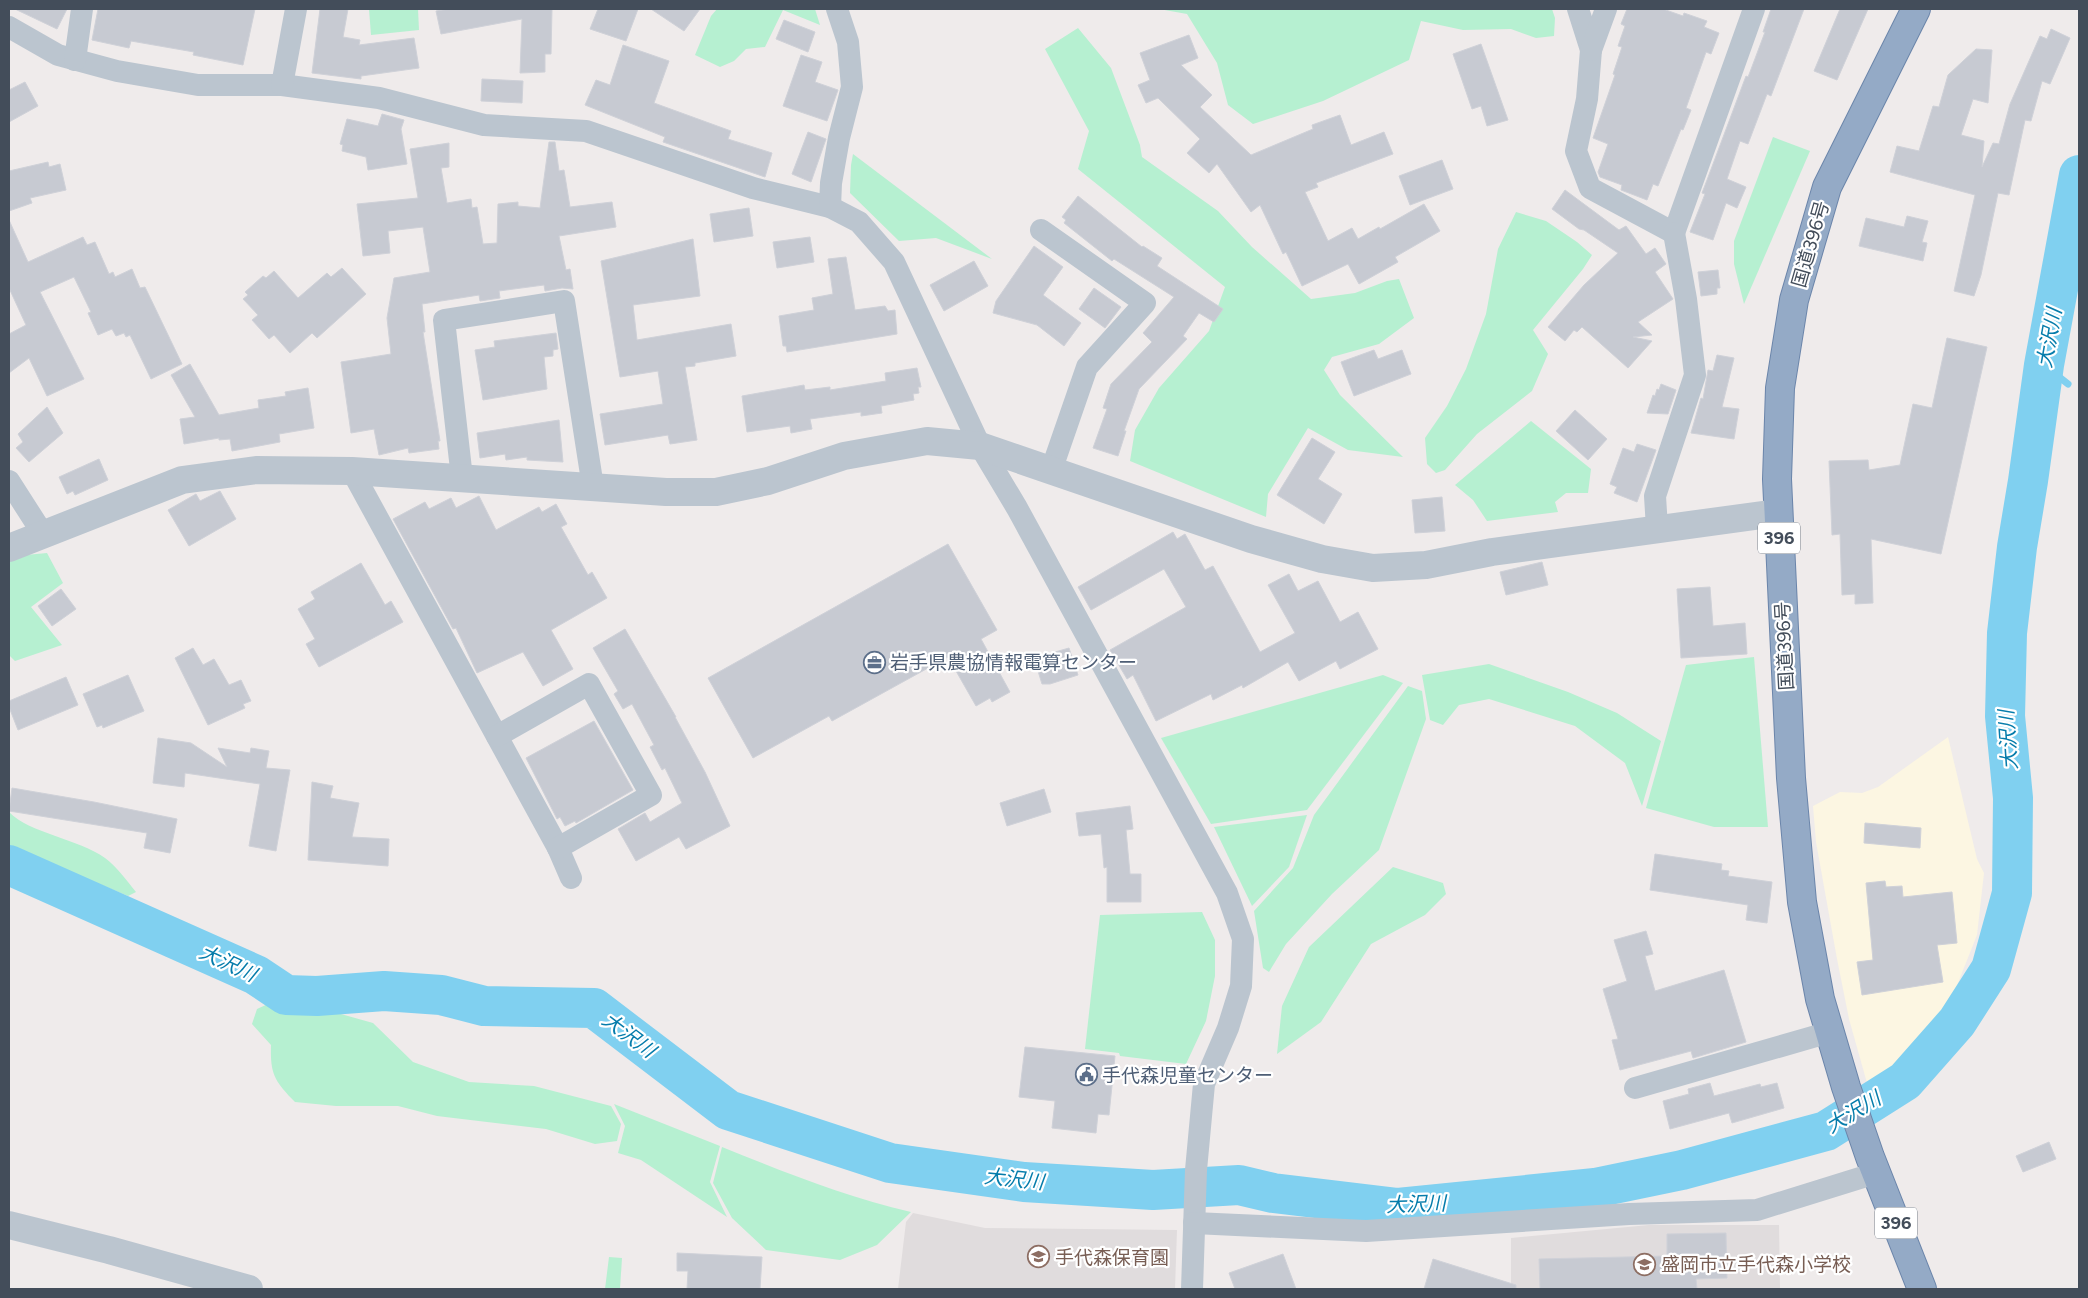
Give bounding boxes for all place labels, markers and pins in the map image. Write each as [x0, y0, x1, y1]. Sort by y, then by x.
office icon: 岩手県農協情報電算センター [862, 650, 886, 674]
place label: 岩手県農協情報電算センター [890, 651, 1137, 674]
public building icon: 手代森児童センター [1074, 1063, 1098, 1087]
place label: 手代森児童センター [1102, 1064, 1273, 1087]
school or university icon: 手代森保育園 [1027, 1245, 1051, 1269]
place label: 手代森保育園 [1055, 1246, 1169, 1269]
school or university icon: 盛岡市立手代森小学校 [1633, 1252, 1657, 1276]
place label: 盛岡市立手代森小学校 [1661, 1253, 1851, 1276]

